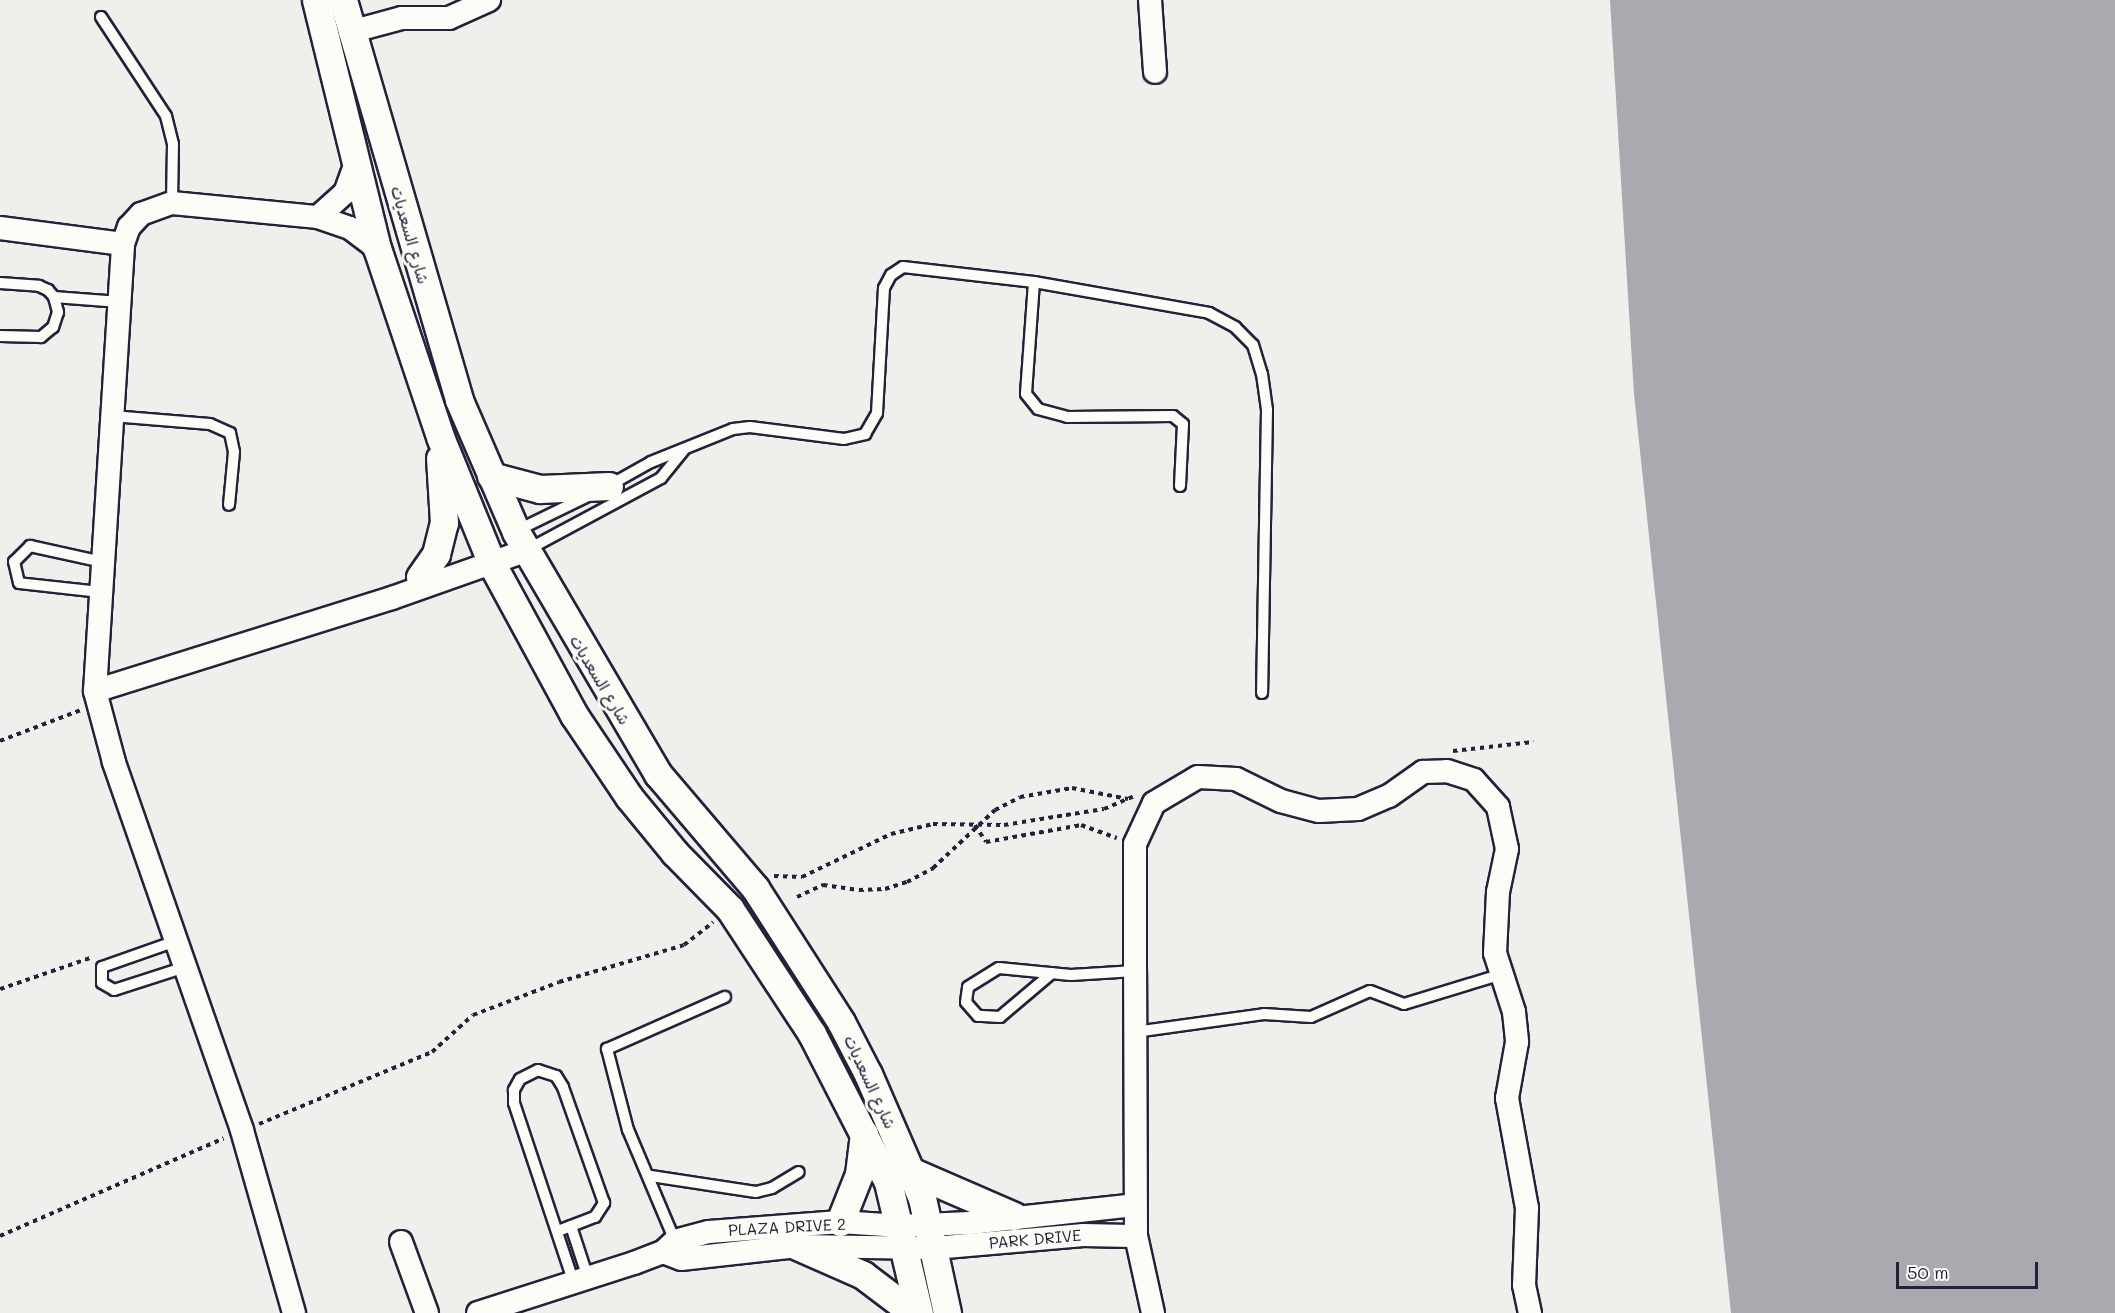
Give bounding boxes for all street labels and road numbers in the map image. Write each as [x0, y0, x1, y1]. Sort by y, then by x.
street label: شارع السعديات [387, 184, 433, 286]
street label: شارع السعديات [566, 632, 634, 728]
street label: شارع السعديات [840, 1032, 900, 1132]
street label: PLAZA DRIVE 2 [728, 1214, 846, 1240]
street label: PARK DRIVE [988, 1225, 1082, 1253]

